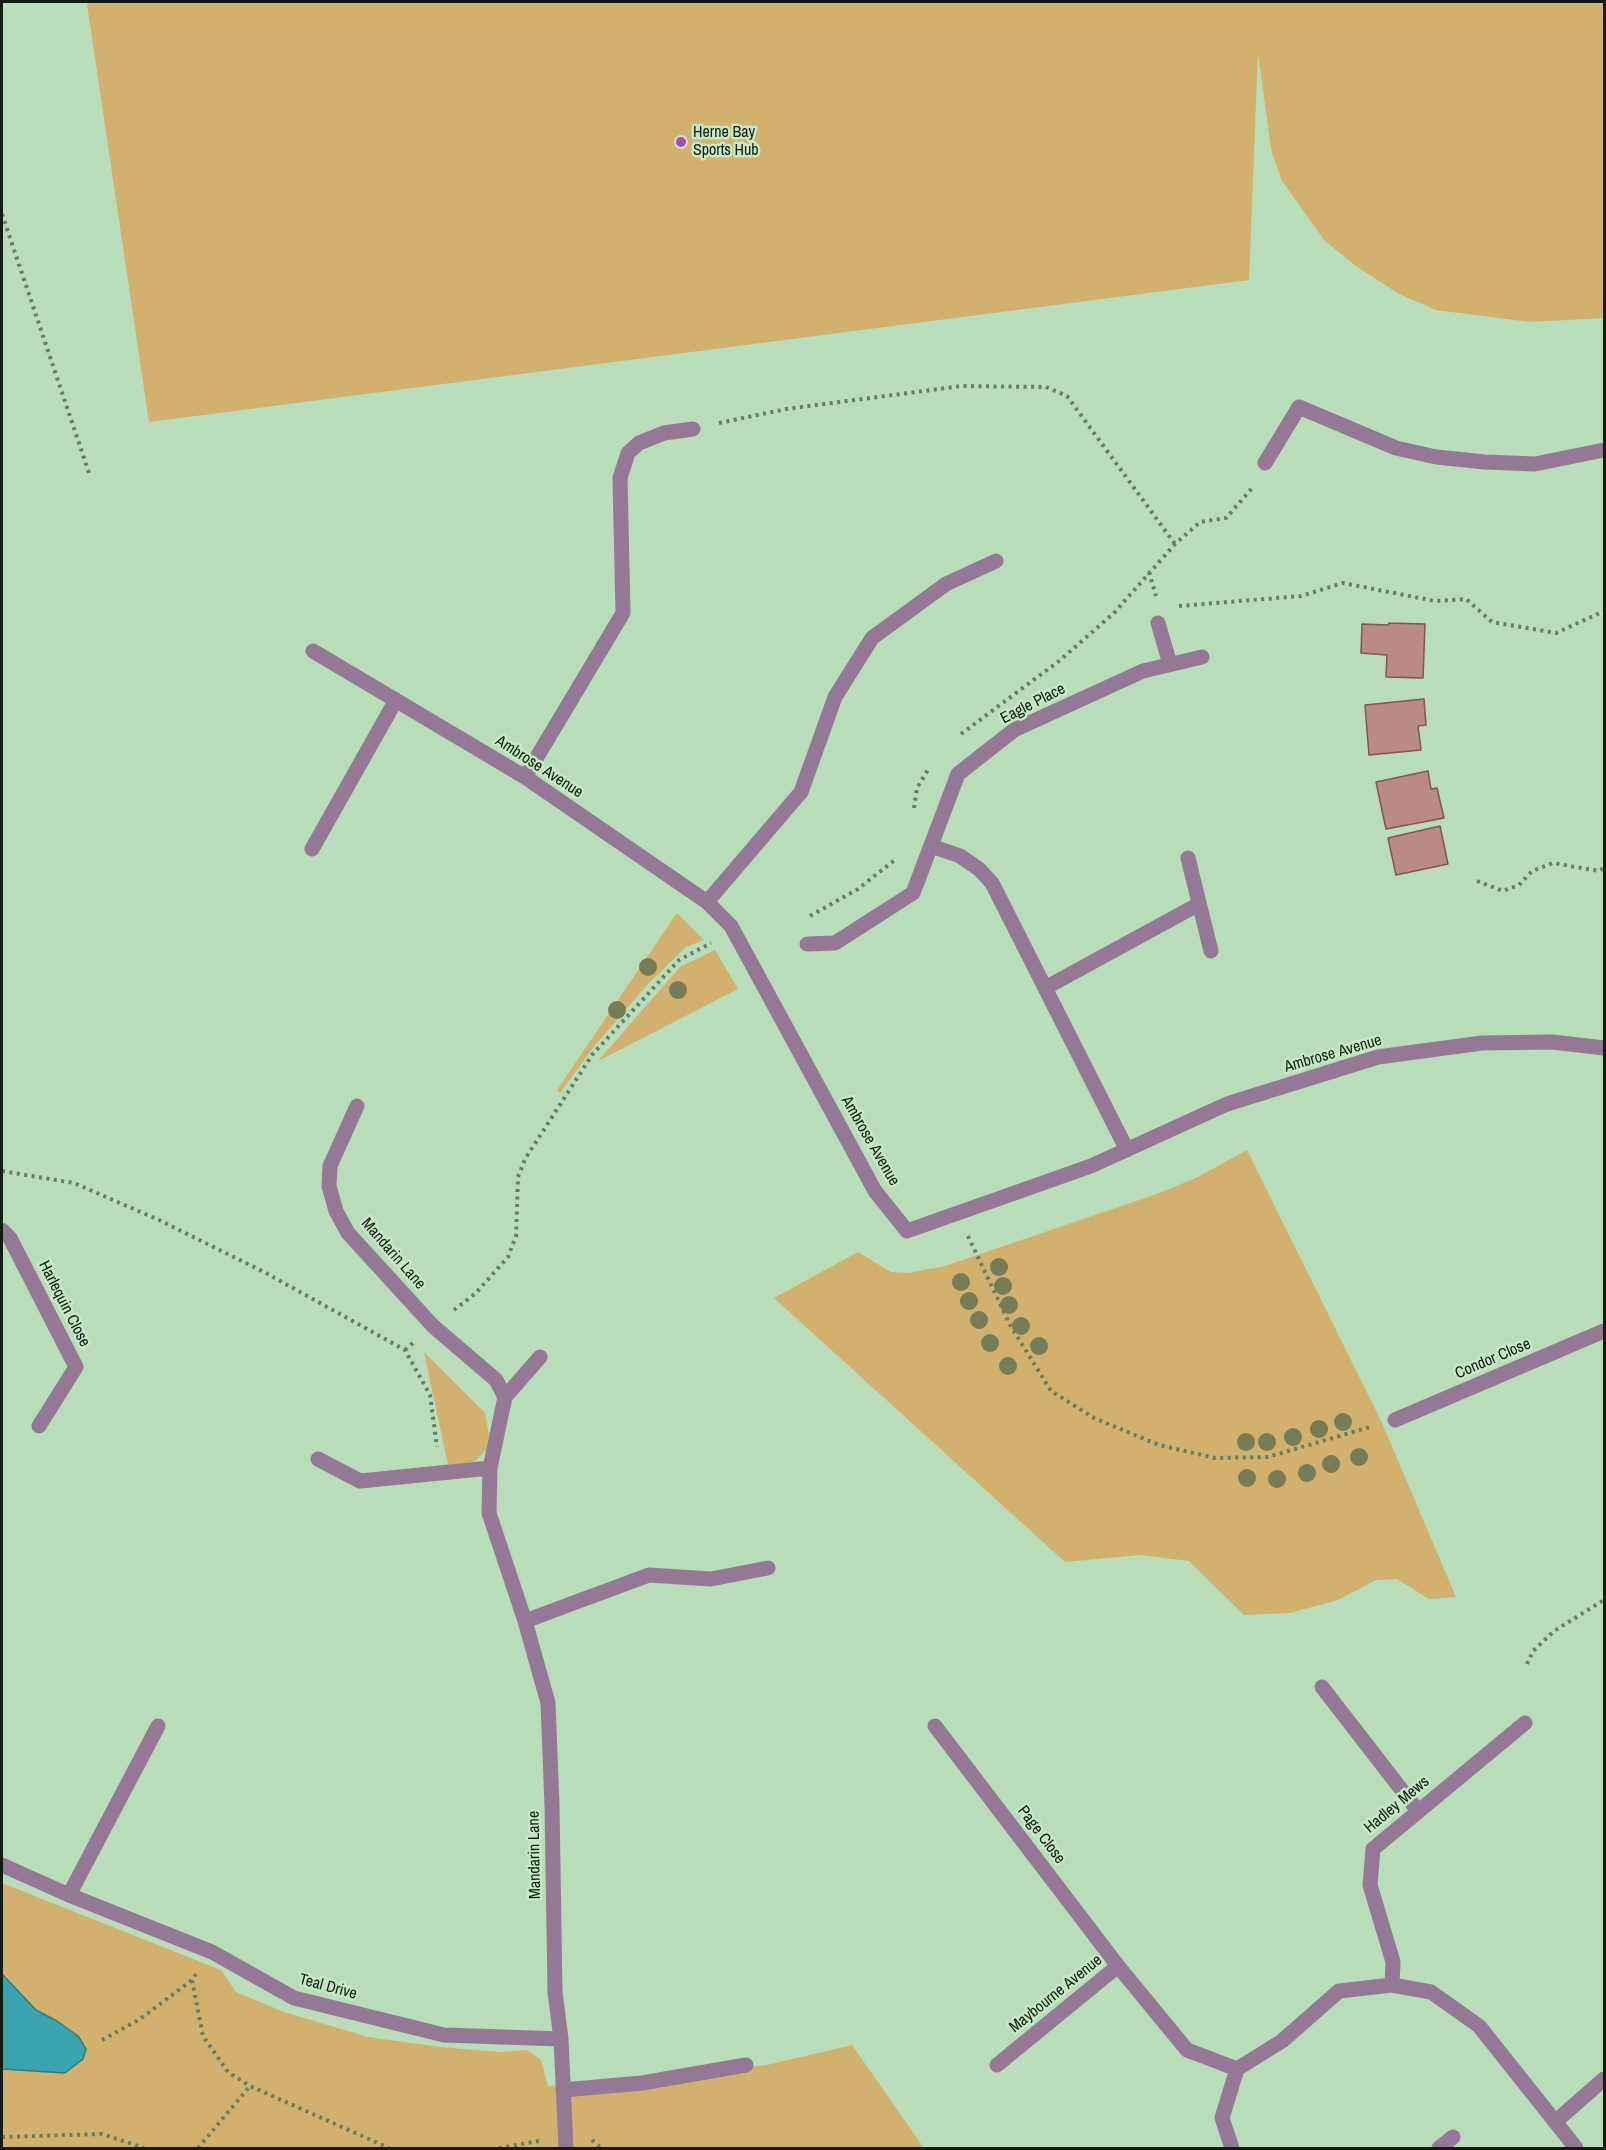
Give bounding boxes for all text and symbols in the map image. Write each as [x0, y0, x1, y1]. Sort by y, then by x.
place label: Herne Bay Sports Hub [693, 123, 759, 161]
marker: Herne Bay Sports Hub [674, 135, 688, 149]
street label: Eagle Place [997, 680, 1069, 728]
street label: Ambrose Avenue [492, 732, 586, 802]
street label: Ambrose Avenue [1282, 1031, 1384, 1077]
street label: Ambrose Avenue [837, 1093, 903, 1189]
street label: Mandarin Lane [357, 1214, 429, 1294]
street label: Harlequin Close [34, 1258, 94, 1350]
street label: Condor Close [1452, 1334, 1534, 1384]
street label: Hadley Mews [1361, 1772, 1433, 1838]
street label: Page Close [1013, 1802, 1069, 1868]
street label: Mandarin Lane [525, 1811, 545, 1899]
street label: Maybourne Avenue [1006, 1951, 1106, 2037]
street label: Teal Drive [297, 1970, 359, 2004]

